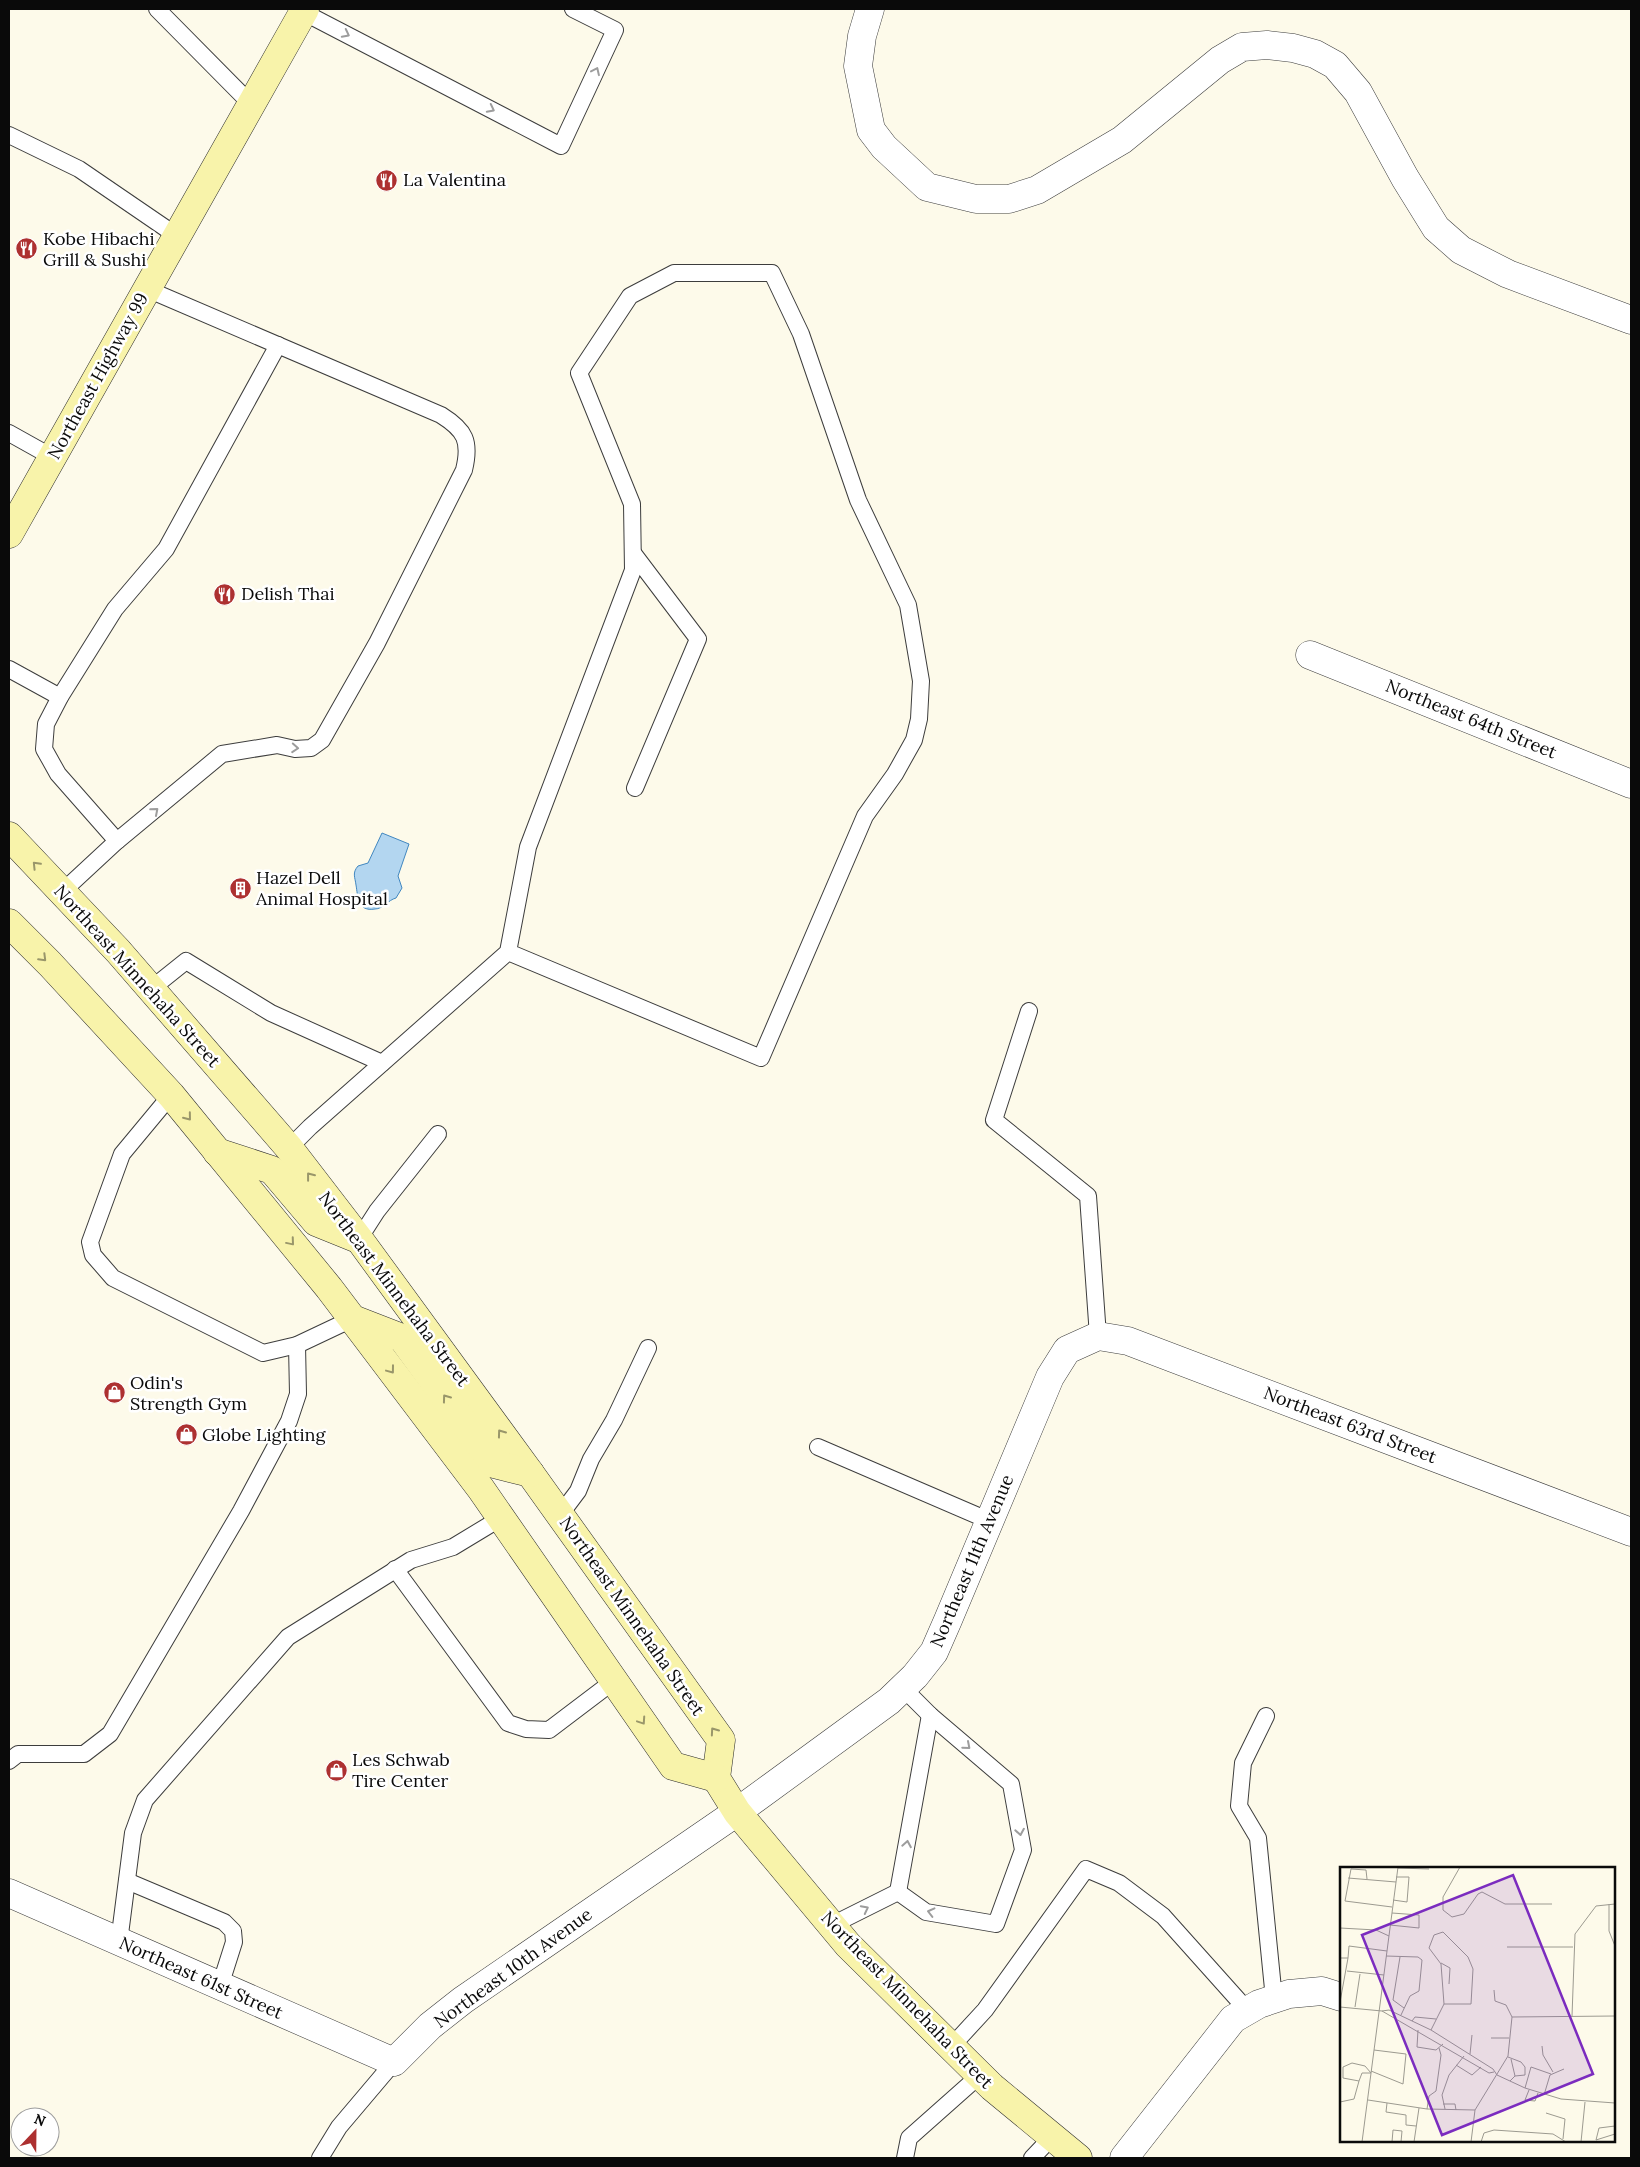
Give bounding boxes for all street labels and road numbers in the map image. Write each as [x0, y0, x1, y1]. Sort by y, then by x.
street label: Northeast Highway 99 [42, 288, 153, 463]
street label: Northeast 64th Street [1382, 674, 1560, 763]
street label: Northeast Minnehaha Street [49, 880, 226, 1072]
street label: Northeast Minnehaha Street [314, 1187, 475, 1391]
street label: Northeast 63rd Street [1260, 1381, 1440, 1468]
street label: Northeast 11th Avenue [925, 1471, 1018, 1651]
street label: Northeast Minnehaha Street [555, 1512, 710, 1720]
street label: Northeast 10th Avenue [429, 1902, 597, 2033]
street label: Northeast Minnehaha Street [816, 1906, 998, 2093]
street label: Northeast 61st Street [116, 1931, 287, 2024]

